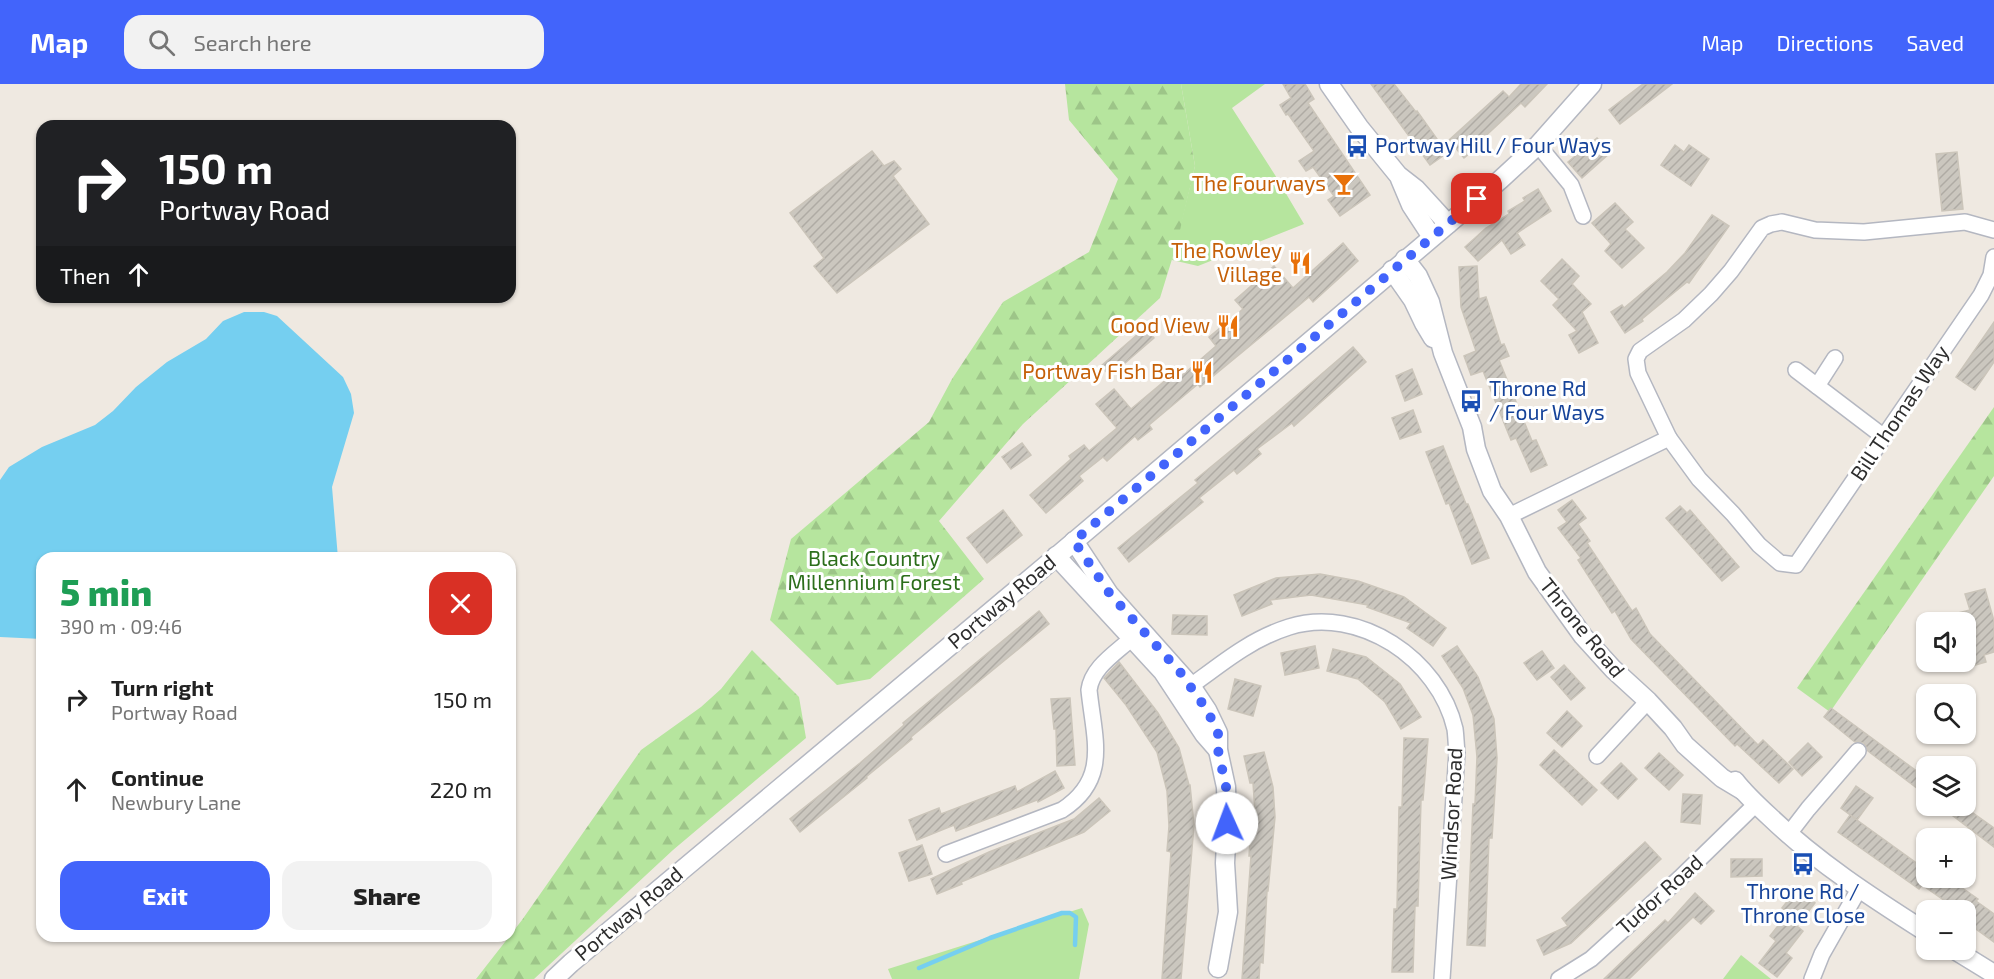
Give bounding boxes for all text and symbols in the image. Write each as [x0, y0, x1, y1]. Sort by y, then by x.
search box [124, 15, 544, 69]
text: Map [30, 25, 88, 59]
icon: search [145, 26, 178, 59]
text: Search here [193, 29, 312, 55]
text: Map [1701, 30, 1744, 55]
text: Directions [1777, 30, 1873, 55]
text: Saved [1906, 30, 1964, 55]
place label: Portway Hill / Four Ways [1375, 132, 1611, 157]
bus stop icon: Portway Hill / Four Ways [1344, 133, 1370, 159]
text: 150 m [159, 142, 273, 192]
icon: right [60, 144, 138, 222]
place label: The Fourways [1192, 170, 1326, 195]
bar icon: The Fourways [1331, 171, 1357, 197]
pin [1451, 173, 1502, 224]
icon: arrive [1460, 182, 1493, 215]
text: Portway Road [159, 193, 330, 225]
place label: The Rowley Village [1171, 237, 1282, 286]
restaurant icon: The Rowley Village [1287, 250, 1313, 276]
icon: ahead [122, 258, 155, 291]
text: Then [60, 262, 110, 288]
place label: Good View [1110, 312, 1210, 337]
restaurant icon: Good View [1215, 313, 1241, 339]
street label: Bill Thomas Way [1844, 340, 1953, 485]
place label: Portway Fish Bar [1022, 358, 1185, 383]
restaurant icon: Portway Fish Bar [1189, 359, 1215, 385]
place label: Throne Rd / Four Ways [1489, 375, 1605, 424]
bus stop icon: Throne Rd / Four Ways [1458, 388, 1484, 414]
park label: Black Country Millennium Forest [787, 545, 961, 594]
street label: Portway Road [942, 549, 1060, 653]
text: 5 min [60, 570, 152, 613]
button: close [429, 572, 492, 635]
street label: Throne Road [1535, 572, 1631, 682]
map controls [1916, 612, 1976, 960]
button: sound [1916, 612, 1976, 672]
text: 390 m · 09:46 [60, 614, 182, 638]
text: Turn right [111, 674, 213, 700]
icon: right [60, 683, 93, 716]
button: search [1916, 684, 1976, 744]
text: 150 m [434, 686, 492, 712]
text: Portway Road [111, 700, 238, 724]
street label: Windsor Road [1435, 747, 1466, 881]
button: layers [1916, 756, 1976, 816]
text: Continue [111, 764, 204, 790]
icon: ahead [60, 773, 93, 806]
text: 220 m [430, 776, 492, 802]
text: Newbury Lane [111, 790, 241, 814]
position arrow [1195, 791, 1259, 855]
button: + [1916, 828, 1976, 888]
street label: Tudor Road [1611, 849, 1707, 939]
bus stop icon: Throne Rd / Throne Close [1790, 851, 1816, 877]
button: Exit [60, 861, 270, 930]
button: Share [282, 861, 492, 930]
street label: Portway Road [569, 861, 687, 965]
place label: Throne Rd / Throne Close [1741, 878, 1865, 927]
button: − [1916, 900, 1976, 960]

